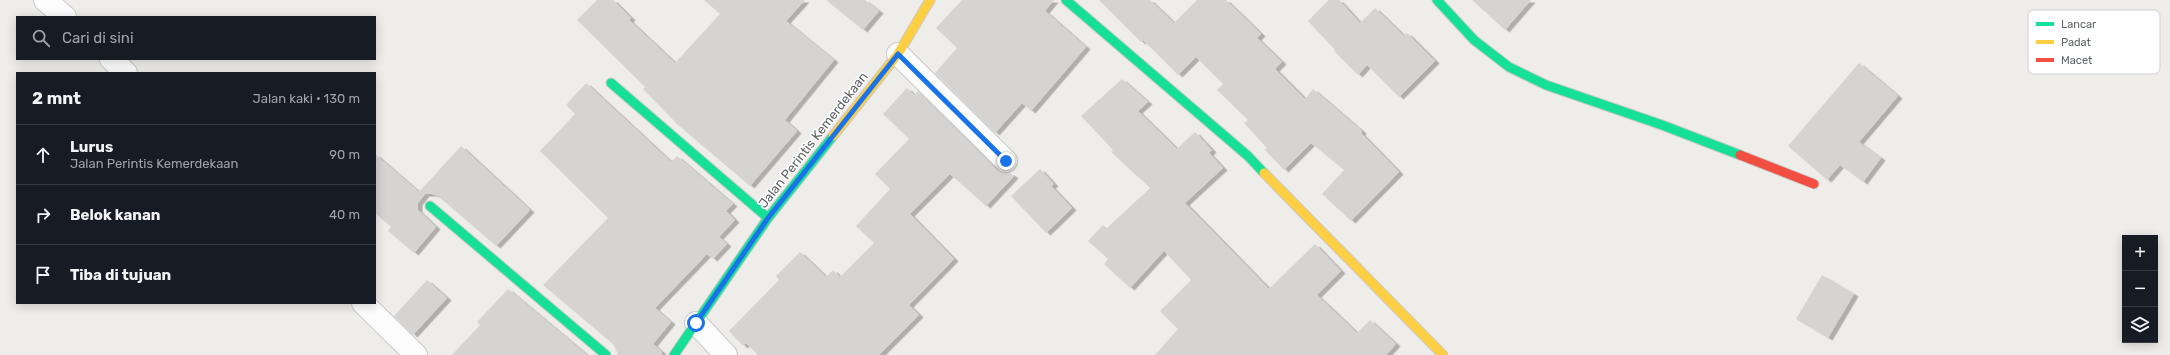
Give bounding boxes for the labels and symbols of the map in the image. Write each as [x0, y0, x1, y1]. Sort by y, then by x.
legend [2028, 10, 2160, 74]
text: Lancar [2061, 18, 2097, 31]
text: Padat [2061, 36, 2092, 49]
text: Macet [2061, 54, 2093, 67]
street label: Jalan Perintis Kemerdekaan [755, 69, 871, 211]
route end [997, 152, 1015, 170]
route start [687, 314, 705, 332]

